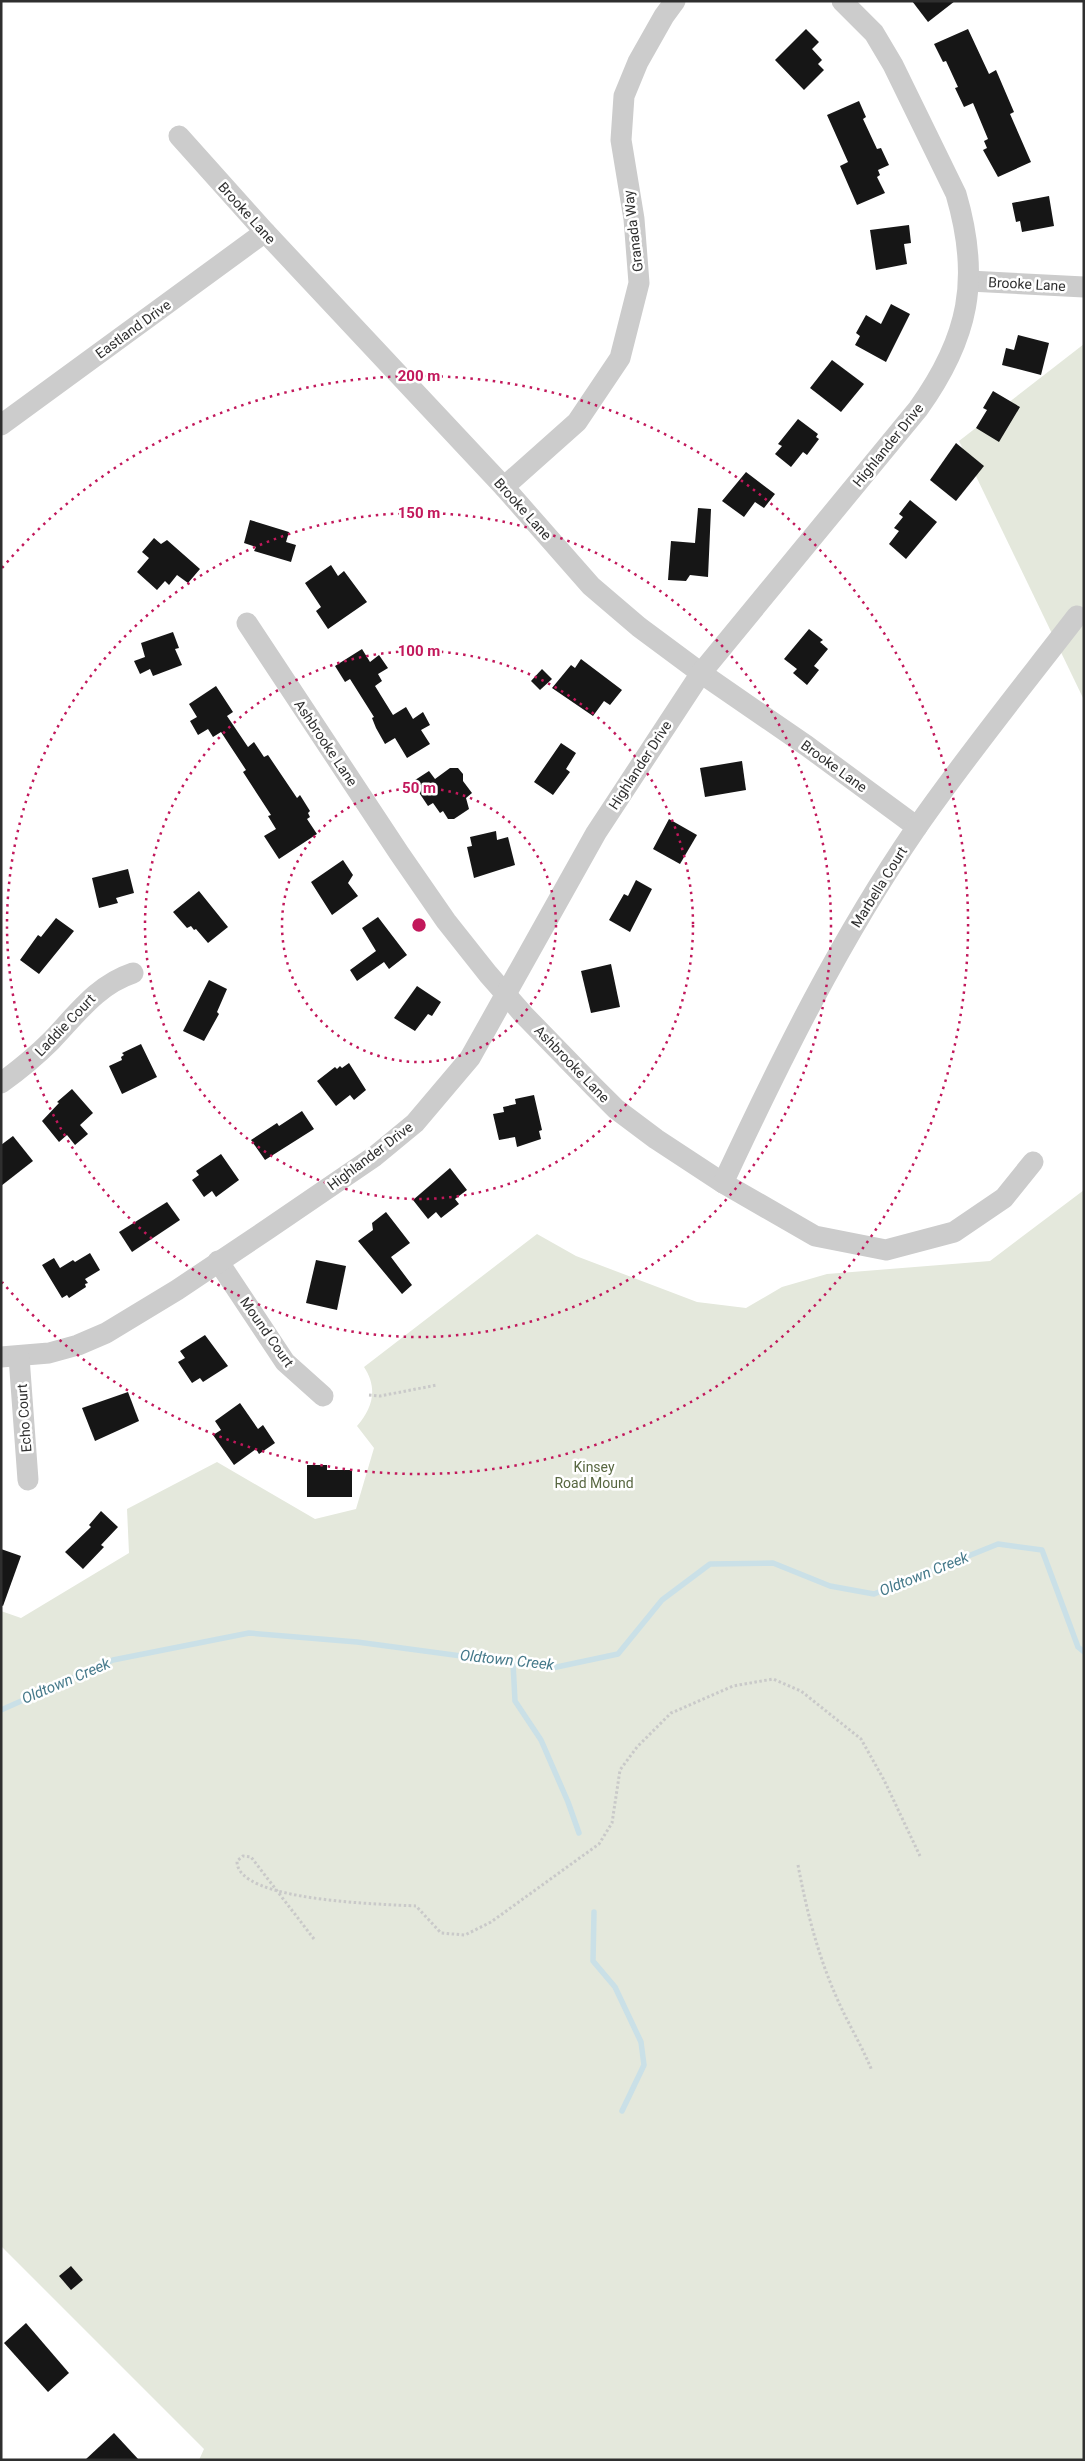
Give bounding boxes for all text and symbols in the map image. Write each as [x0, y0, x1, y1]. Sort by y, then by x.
street label: Brooke Lane [215, 179, 279, 247]
street label: Granada Way [620, 189, 646, 273]
street label: Brooke Lane [988, 274, 1066, 294]
street label: Eastland Drive [92, 296, 174, 362]
text: 200 m [398, 367, 440, 385]
street label: Highlander Drive [849, 400, 927, 490]
street label: Brooke Lane [491, 475, 555, 543]
text: 150 m [398, 504, 440, 522]
text: 100 m [398, 642, 440, 660]
street label: Ashbrooke Lane [291, 697, 361, 789]
street label: Highlander Drive [605, 718, 675, 812]
street label: Brooke Lane [798, 737, 870, 795]
text: 50 m [402, 779, 436, 797]
street label: Marbella Court [848, 843, 910, 930]
centre of rings [410, 916, 428, 934]
street label: Laddie Court [32, 990, 99, 1059]
street label: Ashbrooke Lane [531, 1022, 613, 1106]
street label: Highlander Drive [324, 1119, 416, 1193]
street label: Mound Court [237, 1294, 297, 1370]
street label: Echo Court [14, 1383, 34, 1453]
park label: Kinsey Road Mound [554, 1459, 634, 1491]
water label: Oldtown Creek [877, 1548, 972, 1600]
water label: Oldtown Creek [459, 1646, 555, 1674]
water label: Oldtown Creek [19, 1654, 114, 1708]

